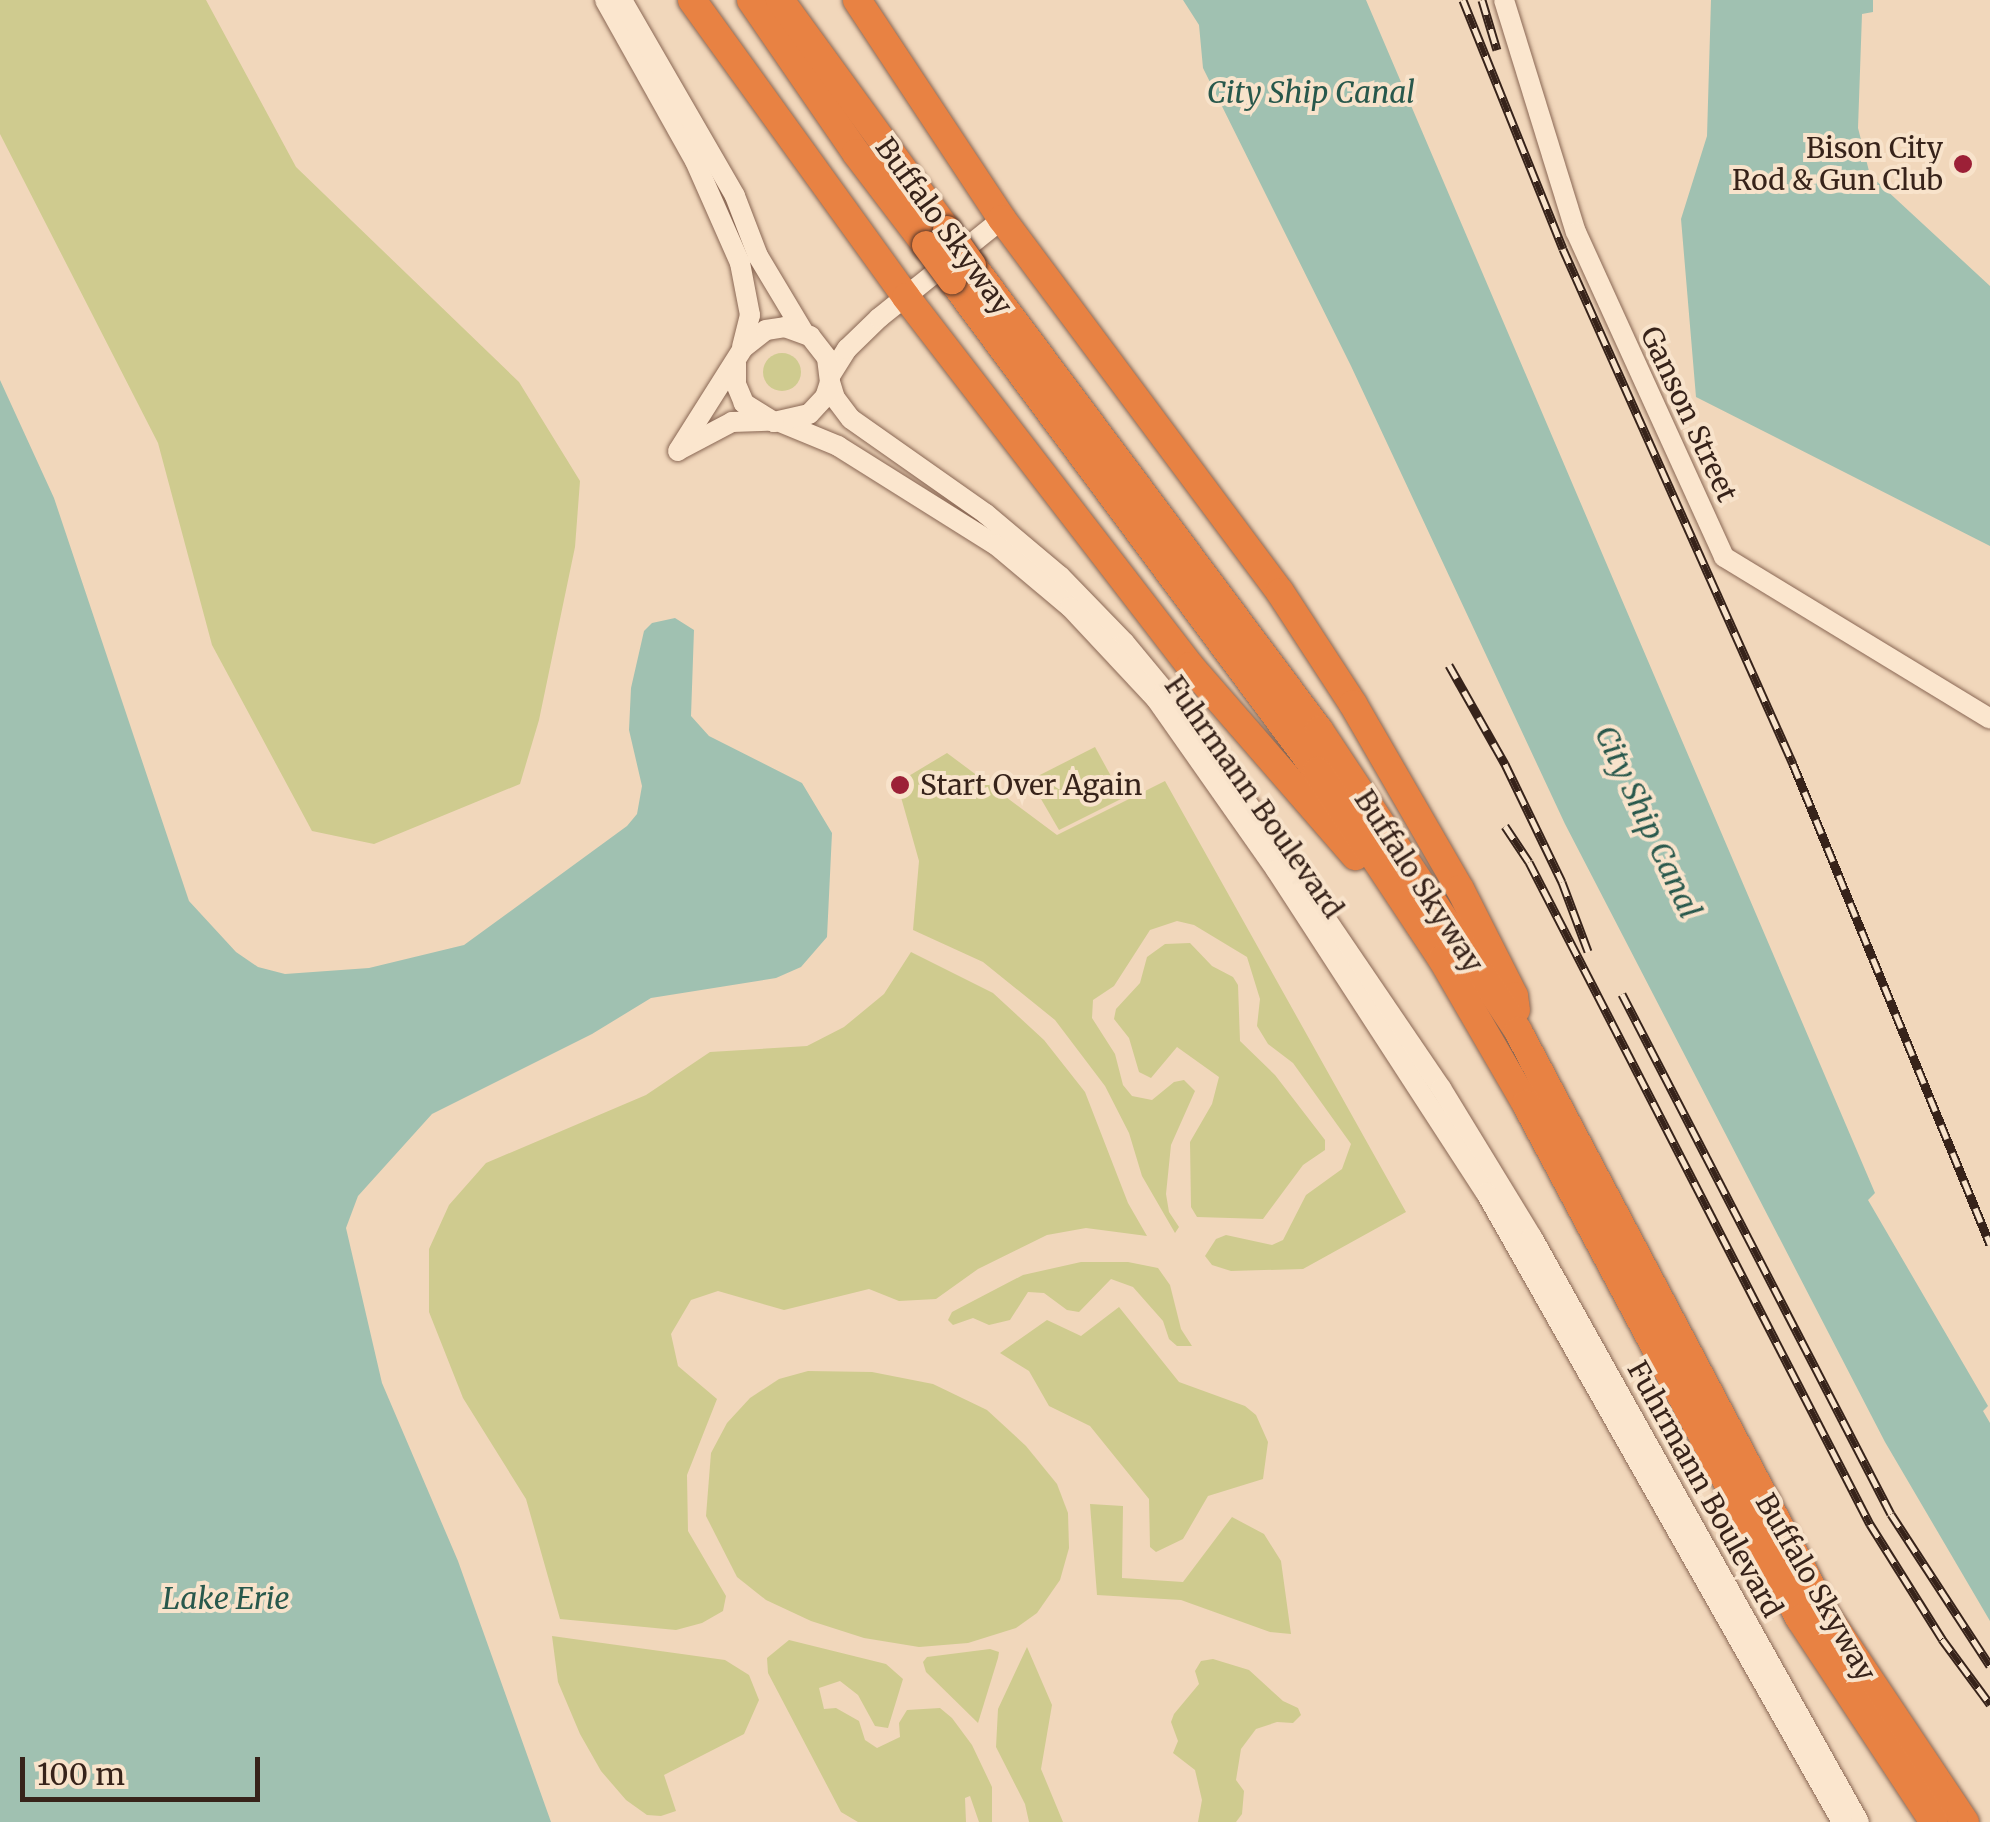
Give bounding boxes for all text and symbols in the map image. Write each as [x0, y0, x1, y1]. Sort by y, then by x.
water label: City Ship Canal [1207, 74, 1415, 110]
street label: Buffalo Skyway [869, 131, 1019, 321]
place label: Bison City Rod & Gun Club [1732, 131, 1943, 197]
marker: Bison City Rod & Gun Club [1952, 153, 1974, 175]
street label: Ganson Street [1634, 321, 1744, 507]
street label: Fuhrmann Boulevard [1158, 670, 1350, 924]
water label: City Ship Canal [1588, 720, 1708, 924]
place label: Start Over Again [920, 768, 1142, 802]
marker: Start Over Again [889, 774, 911, 796]
street label: Buffalo Skyway [1348, 784, 1490, 978]
street label: Fuhrmann Boulevard [1621, 1355, 1789, 1623]
street label: Buffalo Skyway [1749, 1488, 1883, 1686]
water label: Lake Erie [162, 1580, 290, 1616]
scale bar [25, 1737, 265, 1799]
text: 100 m [37, 1755, 125, 1793]

